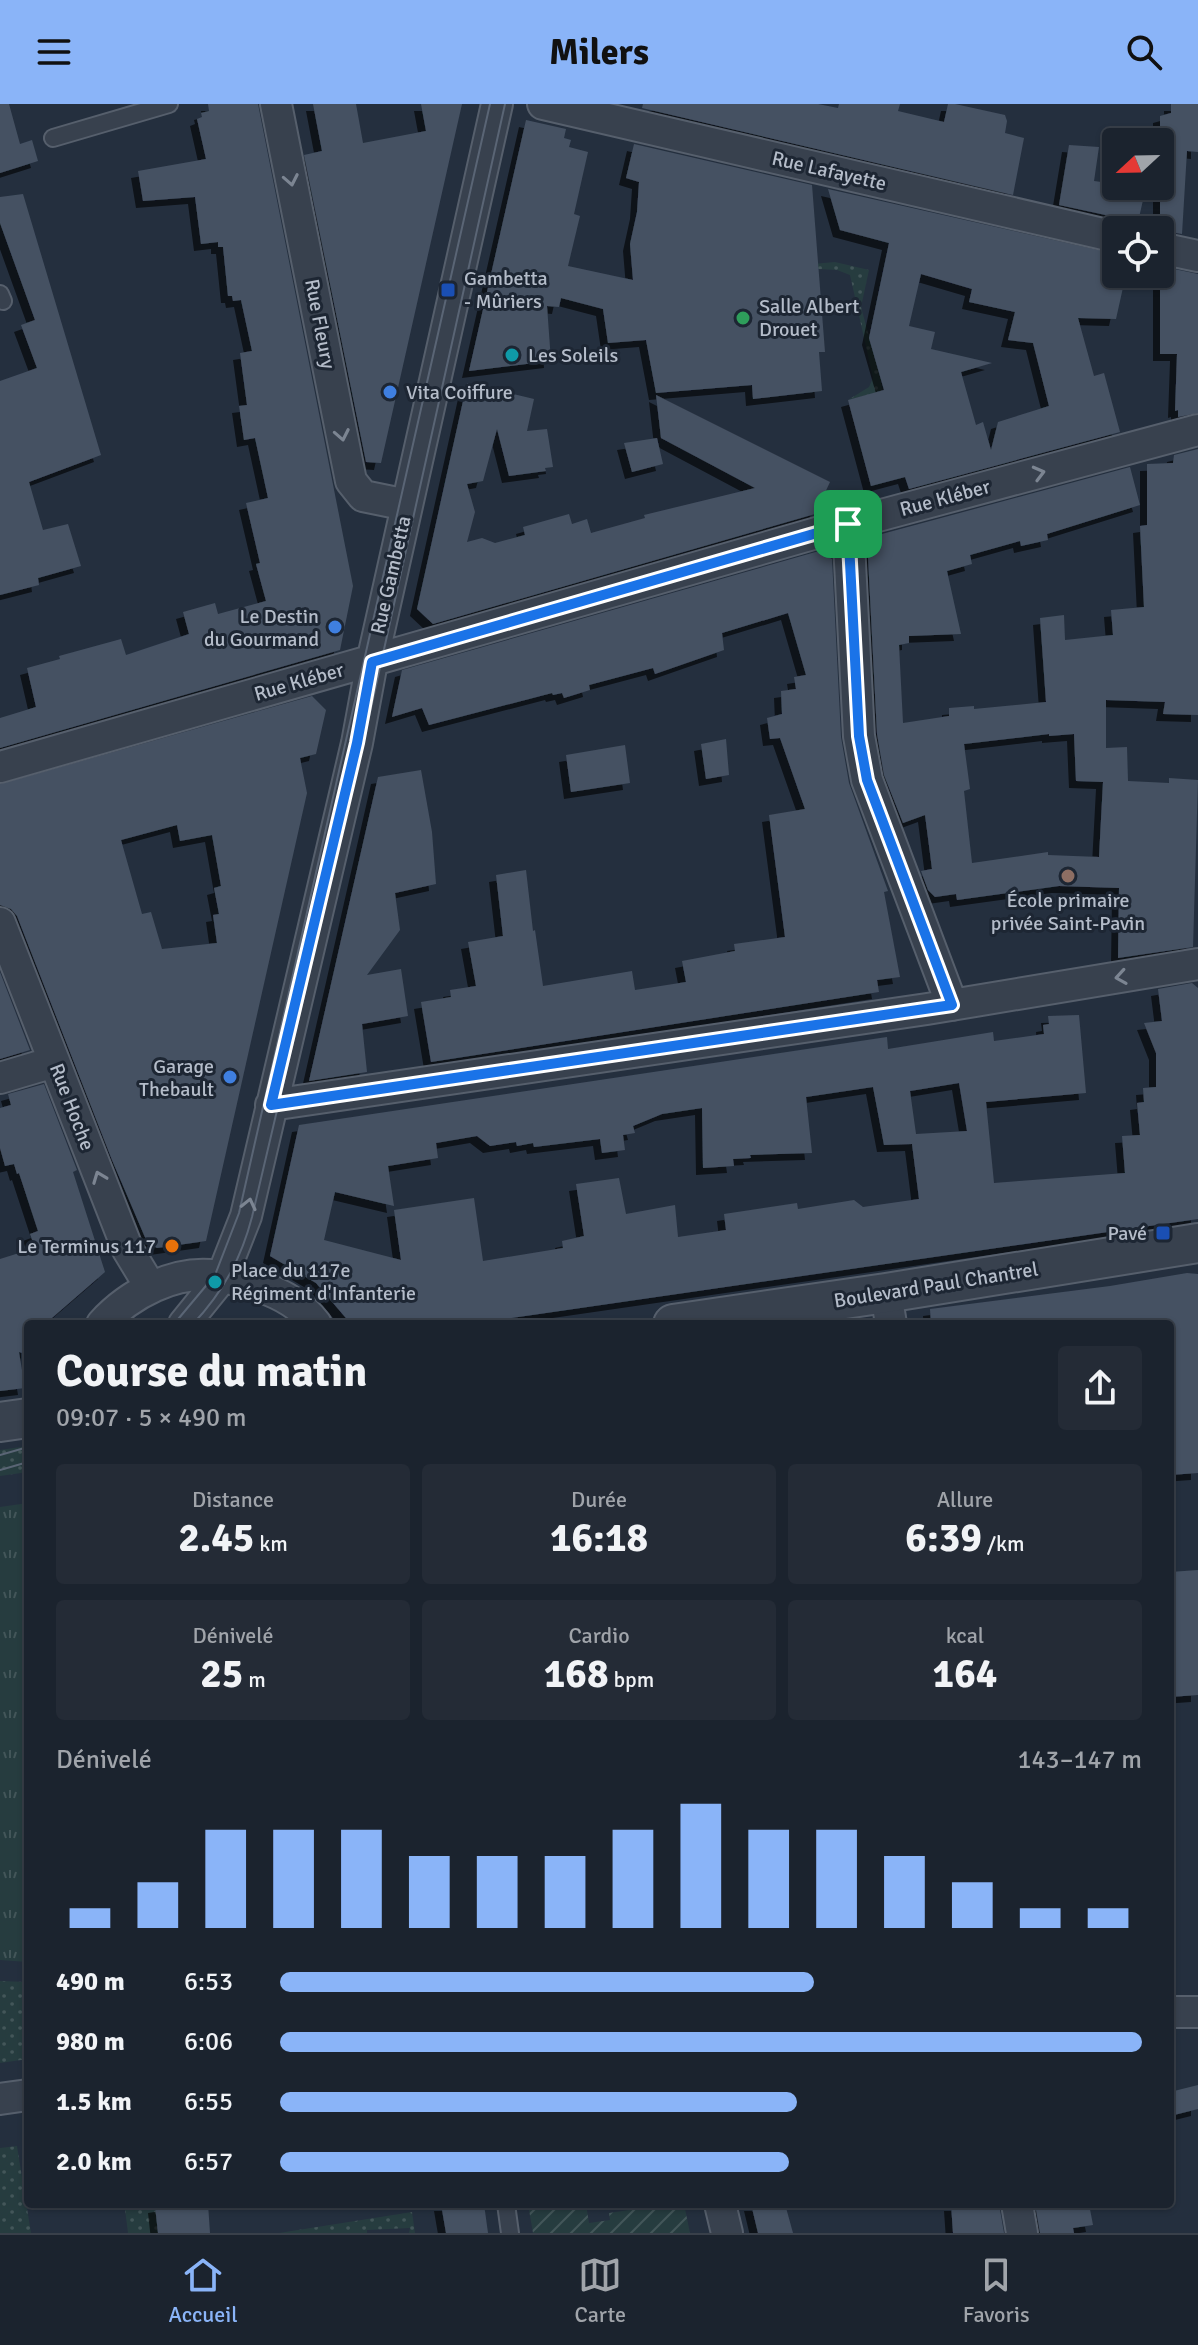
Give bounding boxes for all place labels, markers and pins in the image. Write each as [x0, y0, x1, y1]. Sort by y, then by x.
place label: Gambetta - Mûriers [464, 266, 548, 314]
marker: Gambetta - Mûriers [439, 281, 457, 299]
place label: Salle Albert Drouet [759, 294, 859, 342]
marker: Salle Albert Drouet [734, 309, 752, 327]
place label: Les Soleils [528, 343, 619, 368]
marker: Les Soleils [503, 346, 521, 364]
place label: Vita Coiffure [406, 380, 513, 405]
marker: Vita Coiffure [381, 383, 399, 401]
pin [814, 490, 882, 558]
place label: Le Destin du Gourmand [204, 604, 319, 652]
marker: Le Destin du Gourmand [326, 618, 344, 636]
marker: École primaire privée Saint-Pavin [1059, 867, 1077, 885]
place label: École primaire privée Saint-Pavin [991, 888, 1145, 936]
place label: Garage Thebault [139, 1054, 214, 1102]
marker: Garage Thebault [221, 1068, 239, 1086]
place label: Pavé [1107, 1221, 1147, 1246]
marker: Pavé [1154, 1224, 1172, 1242]
place label: Le Terminus 117 [17, 1234, 156, 1259]
marker: Le Terminus 117 [163, 1237, 181, 1255]
place label: Place du 117e Régiment d'Infanterie [231, 1258, 416, 1306]
marker: Place du 117e Régiment d'Infanterie [206, 1273, 224, 1291]

